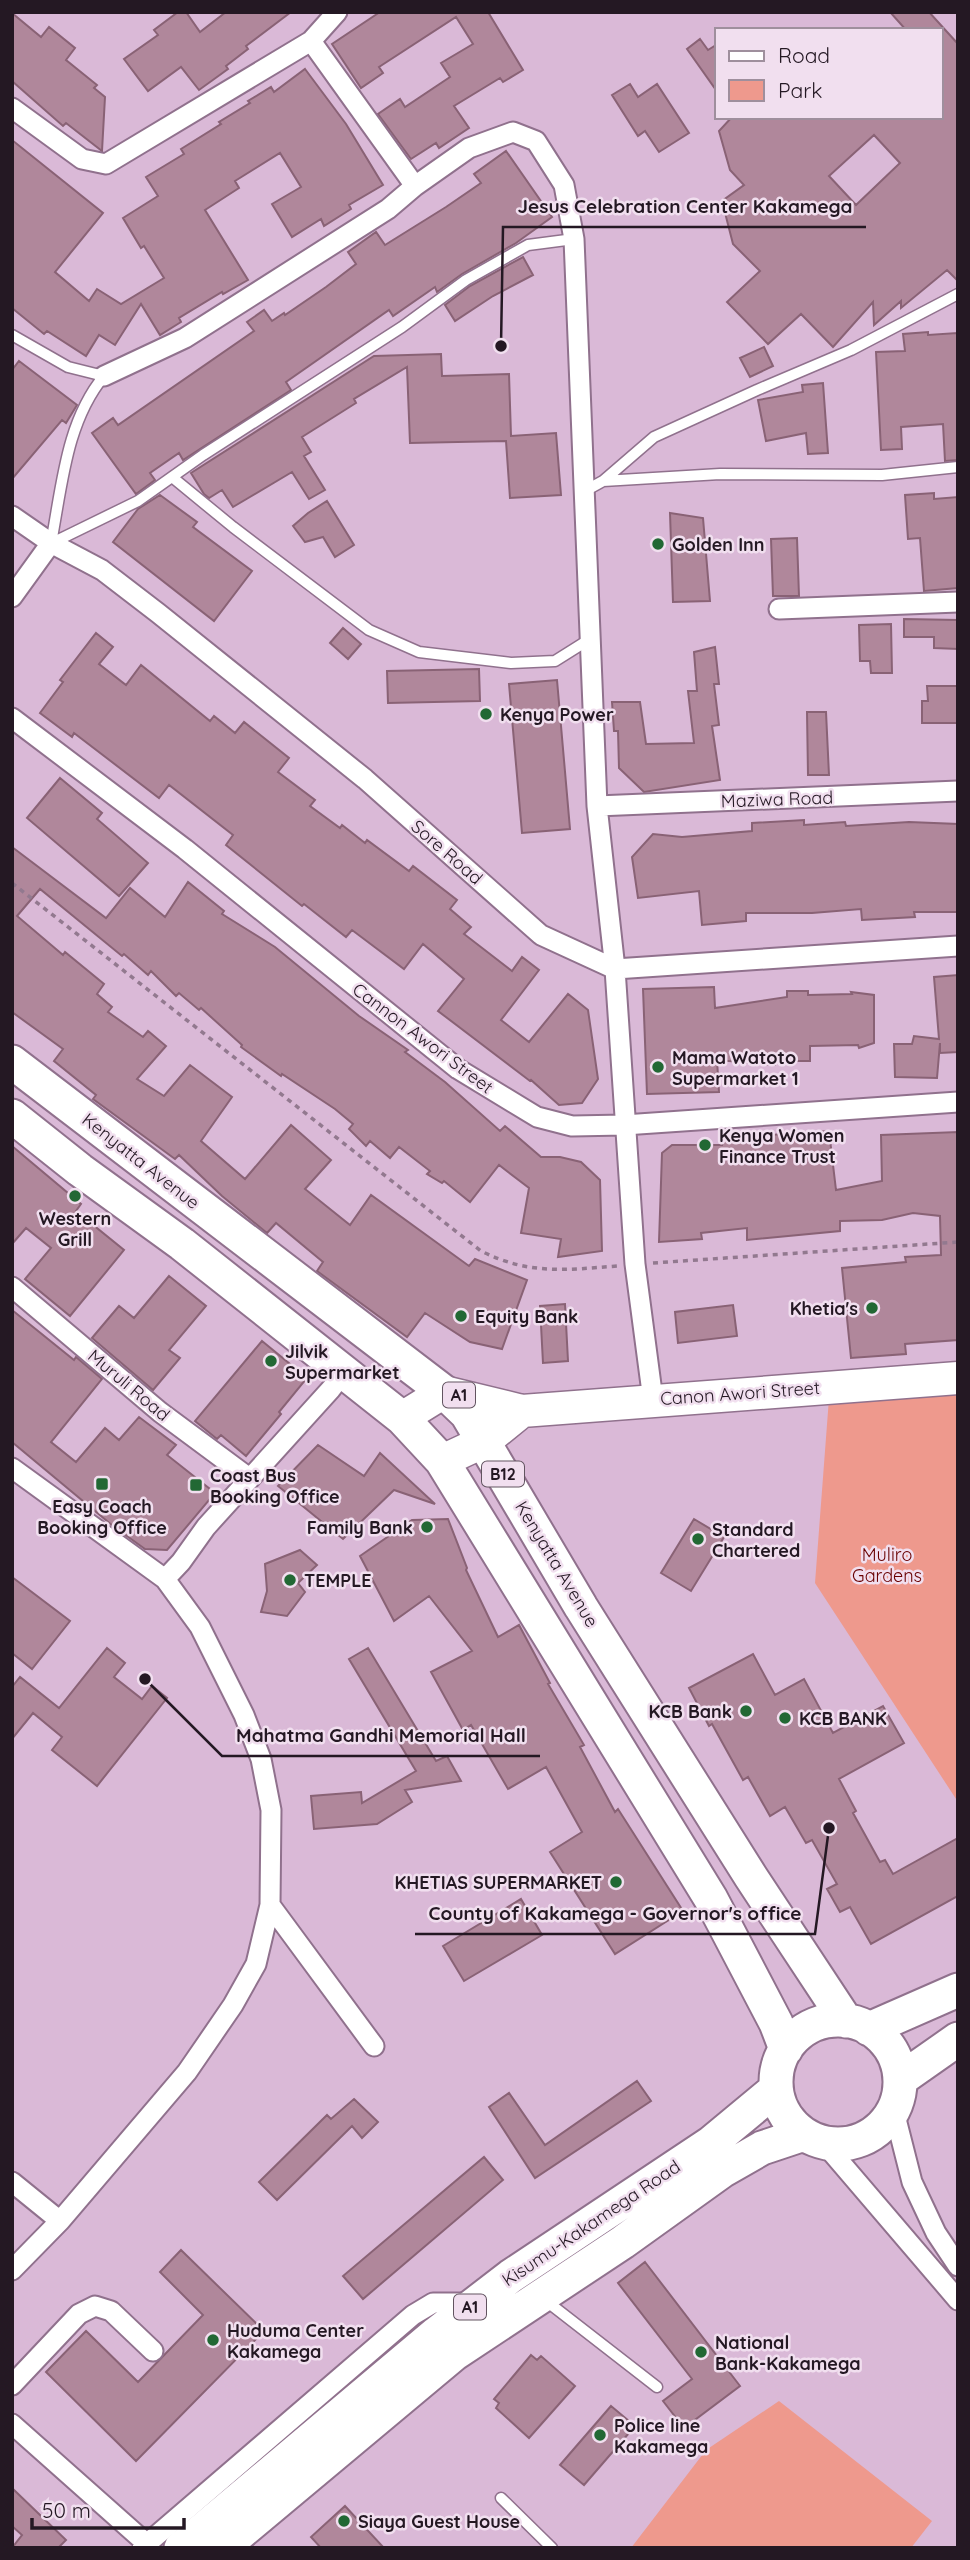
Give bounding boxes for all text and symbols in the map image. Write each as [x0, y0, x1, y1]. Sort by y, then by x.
legend [715, 28, 942, 119]
text: Road [778, 42, 830, 68]
text: Park [778, 77, 822, 103]
callout: Jesus Celebration Center Kakamega [503, 187, 866, 227]
text: Jesus Celebration Center Kakamega [518, 194, 852, 218]
place label: Golden Inn [672, 533, 765, 556]
marker: Golden Inn [650, 536, 666, 552]
place label: Kenya Power [500, 703, 614, 726]
marker: Kenya Power [478, 706, 494, 722]
street label: Maziwa Road [720, 786, 834, 812]
street label: Sore Road [407, 815, 487, 889]
street label: Cannon Awori Street [348, 978, 498, 1098]
place label: Mama Watoto Supermarket 1 [672, 1046, 799, 1090]
marker: Mama Watoto Supermarket 1 [650, 1059, 666, 1075]
street label: Kenyatta Avenue [78, 1108, 204, 1214]
place label: Kenya Women Finance Trust [719, 1124, 844, 1168]
marker: Kenya Women Finance Trust [697, 1137, 713, 1153]
marker: Western Grill [67, 1188, 83, 1204]
place label: Western Grill [39, 1207, 111, 1251]
place label: Khetia's [790, 1297, 858, 1320]
marker: Khetia's [864, 1300, 880, 1316]
place label: Equity Bank [475, 1305, 578, 1328]
marker: Equity Bank [453, 1308, 469, 1324]
place label: Jilvik Supermarket [285, 1340, 400, 1384]
street label: Muruli Road [83, 1344, 175, 1426]
marker: Jilvik Supermarket [263, 1353, 279, 1369]
street label: Canon Awori Street [659, 1376, 821, 1410]
road number: A1 [443, 1382, 475, 1408]
road number: B12 [482, 1462, 524, 1486]
place label: Coast Bus Booking Office [210, 1464, 340, 1508]
marker: Easy Coach Booking Office [94, 1476, 110, 1492]
marker: Coast Bus Booking Office [188, 1477, 204, 1493]
place label: Easy Coach Booking Office [37, 1495, 167, 1539]
street label: Kenyatta Avenue [510, 1497, 604, 1631]
place label: Family Bank [307, 1516, 413, 1539]
place label: Standard Chartered [712, 1518, 800, 1562]
marker: Family Bank [419, 1519, 435, 1535]
marker: Standard Chartered [690, 1531, 706, 1547]
park label: Muliro Gardens [852, 1543, 922, 1587]
place label: TEMPLE [304, 1569, 372, 1592]
marker: TEMPLE [282, 1572, 298, 1588]
place label: KCB Bank [649, 1700, 732, 1723]
marker: KCB Bank [738, 1703, 754, 1719]
place label: KCB BANK [799, 1707, 887, 1730]
marker: KCB BANK [777, 1710, 793, 1726]
callout: Mahatma Gandhi Memorial Hall [222, 1716, 540, 1756]
text: Mahatma Gandhi Memorial Hall [236, 1723, 526, 1747]
place label: KHETIAS SUPERMARKET [395, 1871, 602, 1894]
marker: KHETIAS SUPERMARKET [608, 1874, 624, 1890]
callout: County of Kakamega - Governor's office [415, 1894, 815, 1934]
text: County of Kakamega - Governor's office [429, 1901, 801, 1925]
street label: Kisumu-Kakamega Road [498, 2155, 684, 2291]
road number: A1 [454, 2294, 486, 2320]
place label: Huduma Center Kakamega [227, 2319, 364, 2363]
place label: National Bank-Kakamega [715, 2331, 861, 2375]
marker: Huduma Center Kakamega [205, 2332, 221, 2348]
marker: National Bank-Kakamega [693, 2344, 709, 2360]
place label: Police line Kakamega [614, 2414, 708, 2458]
marker: Police line Kakamega [592, 2427, 608, 2443]
scale bar [32, 2486, 184, 2530]
text: 50 m [42, 2497, 91, 2523]
place label: Siaya Guest House [358, 2510, 520, 2533]
marker: Siaya Guest House [336, 2513, 352, 2529]

